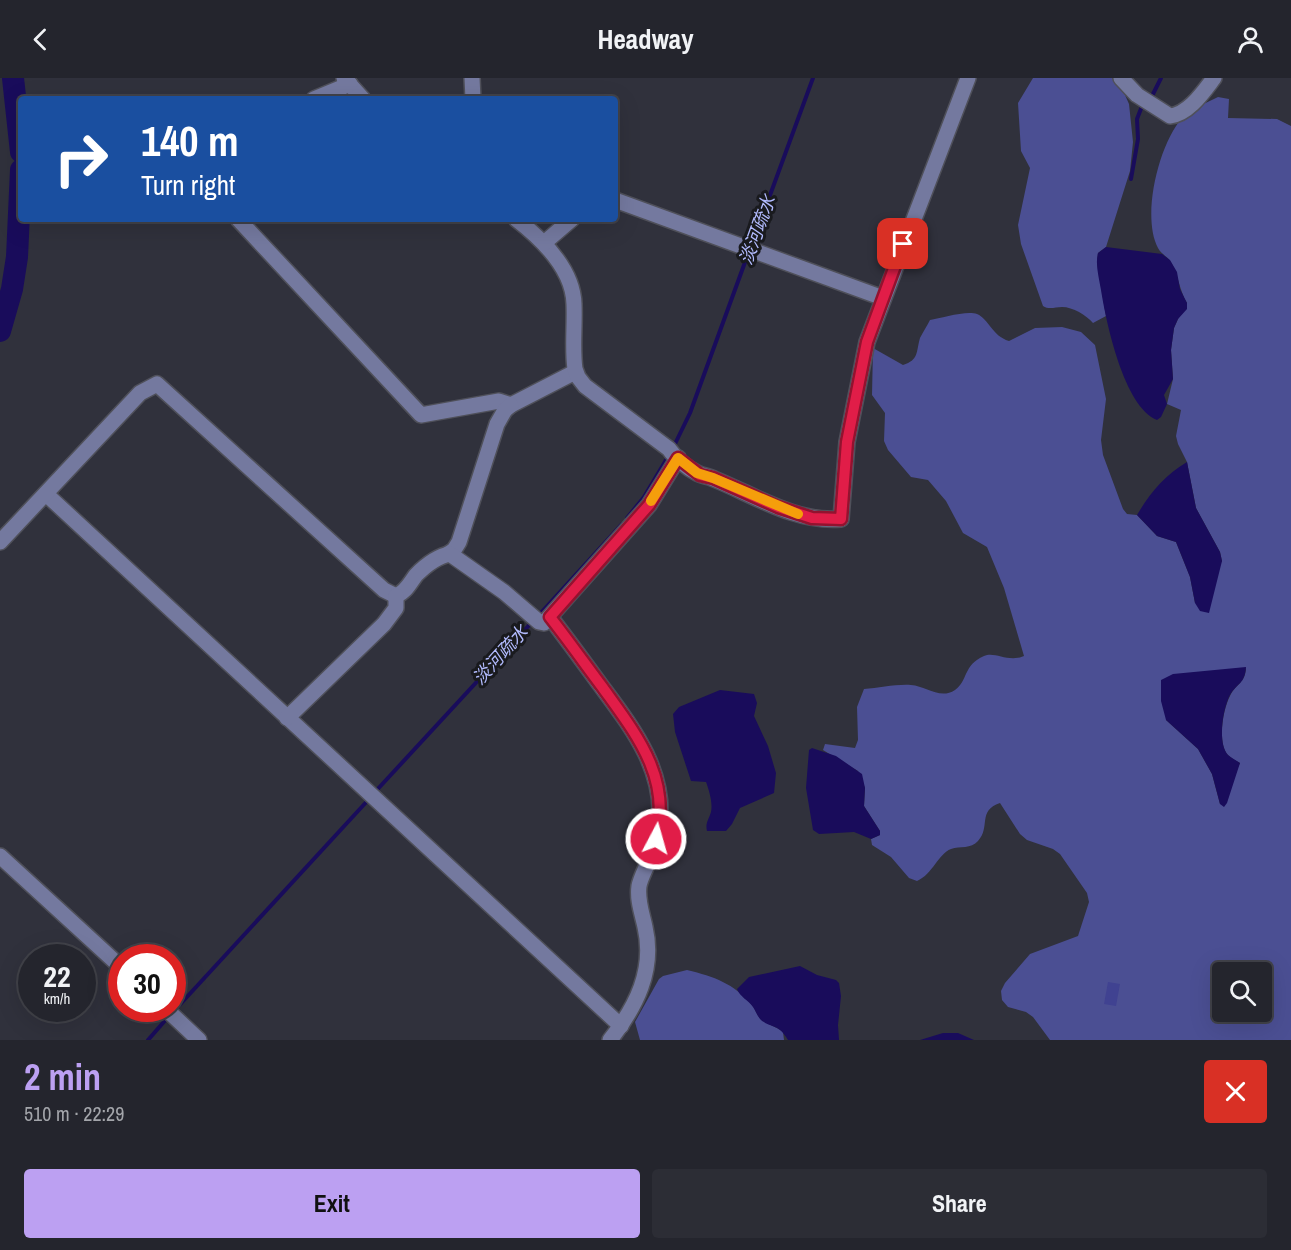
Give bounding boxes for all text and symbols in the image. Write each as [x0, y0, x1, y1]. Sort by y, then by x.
text: Headway [598, 21, 694, 57]
icon: back [24, 23, 57, 56]
icon: person [1234, 23, 1267, 56]
text: 140 m [141, 113, 239, 169]
icon: right [42, 120, 120, 198]
text: Turn right [141, 167, 235, 203]
water label: 淡河疏水 [733, 190, 782, 268]
pin [877, 218, 928, 269]
icon: arrive [886, 227, 919, 260]
water label: 淡河疏水 [467, 618, 535, 690]
position arrow [624, 807, 688, 871]
speed limit sign: 30 [108, 944, 186, 1022]
text: 22 [43, 956, 71, 996]
map controls [1212, 962, 1272, 1022]
button: search [1212, 962, 1272, 1022]
text: km/h [44, 988, 70, 1009]
text: 2 min [24, 1053, 101, 1101]
button: close [1204, 1060, 1267, 1123]
text: 510 m · 22:29 [24, 1100, 124, 1127]
button: Exit [24, 1169, 640, 1238]
button: Share [652, 1169, 1267, 1238]

